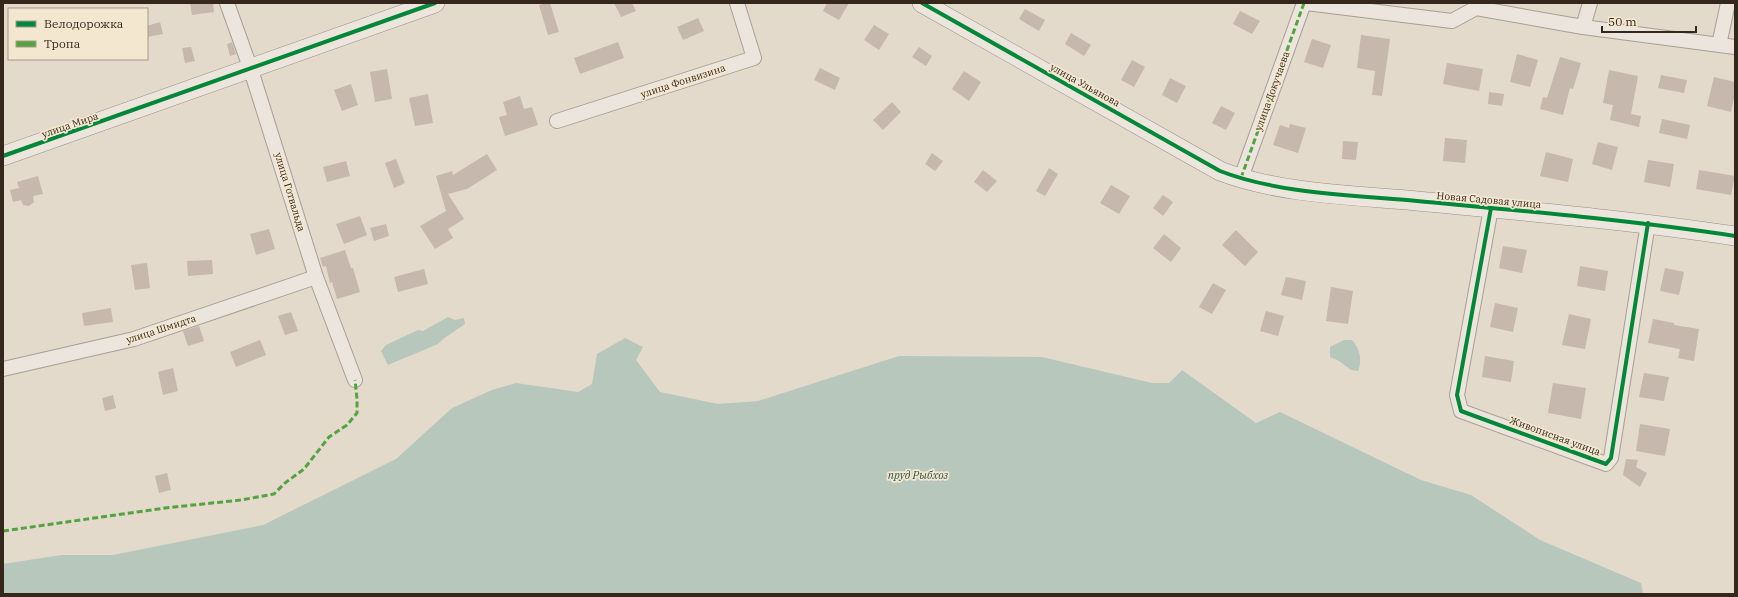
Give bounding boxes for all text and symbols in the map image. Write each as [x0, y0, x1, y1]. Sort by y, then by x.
legend [8, 8, 148, 60]
scale bar [1602, 8, 1696, 34]
text: 50 m [1608, 14, 1637, 29]
text: Велодорожка [44, 16, 124, 31]
text: Тропа [44, 36, 81, 51]
street label: улица Докучаева [1252, 49, 1293, 133]
street label: улица Ульянова [1048, 60, 1123, 110]
street label: улица Фонвизина [639, 61, 728, 101]
street label: улица Мира [40, 109, 100, 141]
street label: улица Готвальда [272, 151, 308, 234]
street label: Новая Садовая улица [1436, 189, 1542, 211]
street label: улица Шмидта [124, 311, 198, 346]
street label: Живописная улица [1508, 414, 1603, 459]
water label: пруд Рыбхоз [888, 468, 949, 482]

